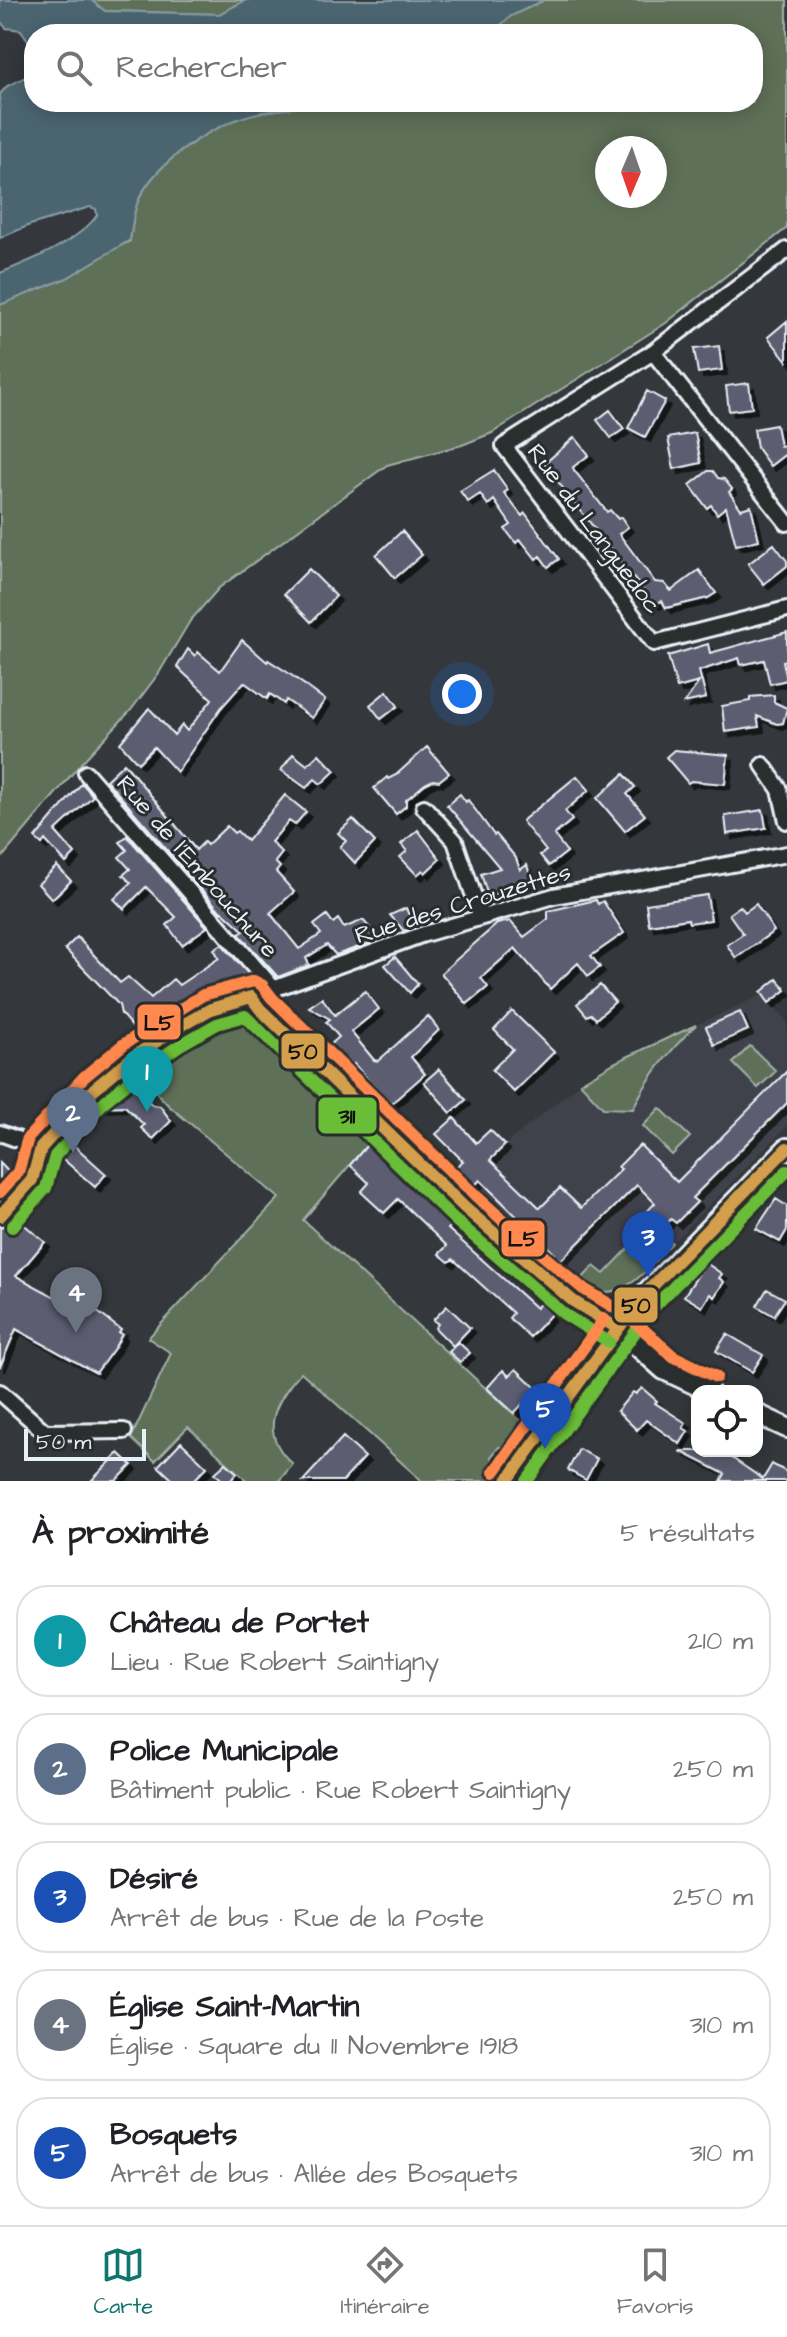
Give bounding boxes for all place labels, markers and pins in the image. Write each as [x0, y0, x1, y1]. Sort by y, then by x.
pin: 1 [121, 1046, 173, 1112]
pin: 2 [47, 1087, 99, 1153]
pin: 3 [622, 1211, 674, 1277]
pin: 4 [50, 1267, 102, 1333]
pin: 5 [519, 1383, 571, 1449]

